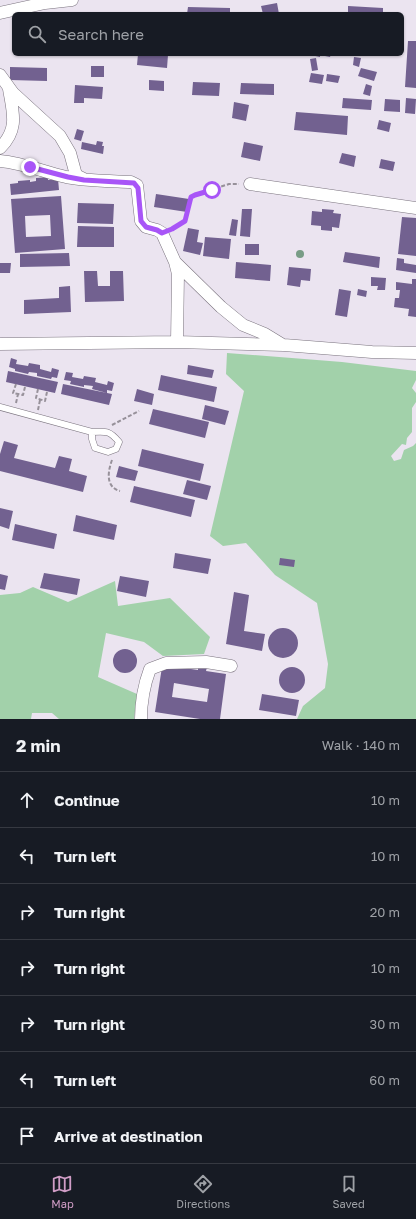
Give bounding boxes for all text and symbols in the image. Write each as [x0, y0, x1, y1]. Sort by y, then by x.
search box [12, 12, 404, 56]
icon: search [26, 23, 48, 45]
text: Search here [58, 25, 144, 43]
route end [21, 158, 39, 176]
route start [203, 181, 221, 199]
text: 2 min [16, 735, 60, 756]
text: Walk · 140 m [322, 737, 400, 753]
icon: ahead [16, 789, 38, 811]
text: Continue [54, 791, 120, 809]
text: 10 m [371, 792, 400, 808]
icon: left [16, 845, 38, 867]
text: Turn left [54, 847, 116, 865]
text: 10 m [371, 848, 400, 864]
icon: right [16, 901, 38, 923]
text: Turn right [54, 903, 125, 921]
text: 20 m [370, 904, 400, 920]
icon: right [16, 957, 38, 979]
text: Turn right [54, 959, 125, 977]
text: 10 m [371, 960, 400, 976]
icon: right [16, 1013, 38, 1035]
text: Turn right [54, 1015, 125, 1033]
text: 30 m [370, 1016, 400, 1032]
icon: left [16, 1069, 38, 1091]
text: Turn left [54, 1071, 116, 1089]
text: 60 m [369, 1072, 400, 1088]
icon: arrive [16, 1125, 38, 1147]
text: Arrive at destination [54, 1127, 203, 1145]
tab: Map [51, 1173, 74, 1210]
tab: Directions [176, 1173, 230, 1210]
tab: Saved [333, 1173, 365, 1210]

